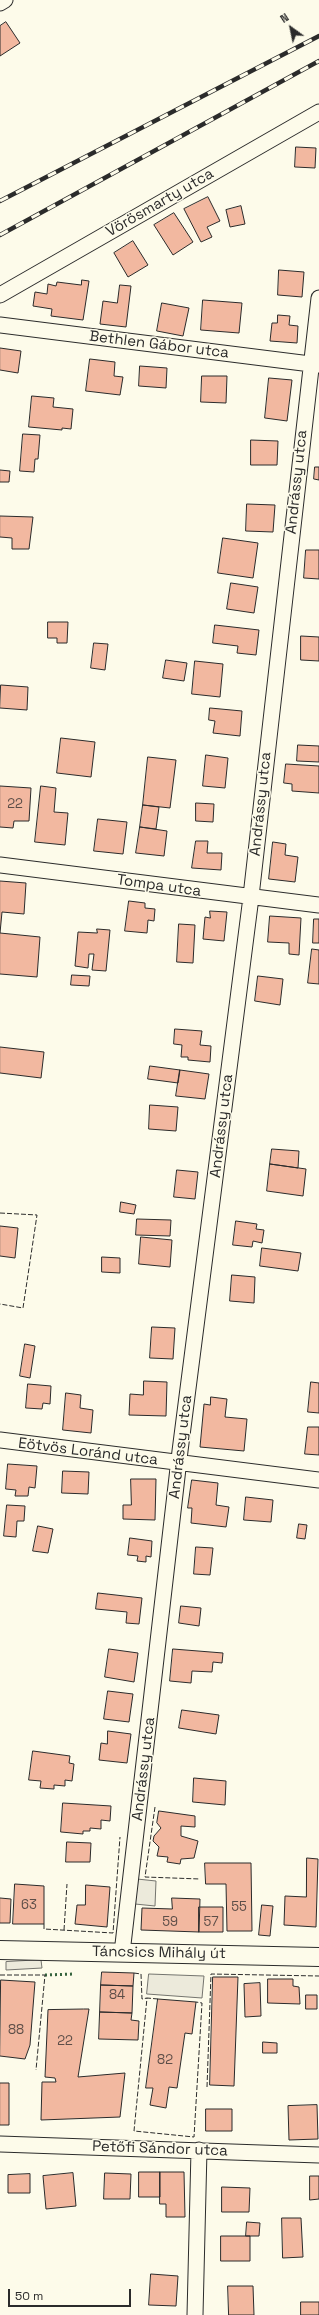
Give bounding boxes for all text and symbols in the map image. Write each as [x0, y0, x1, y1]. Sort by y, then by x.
north arrow [271, 8, 311, 48]
text: N [278, 10, 291, 26]
street label: Vörösmarty utca [103, 165, 217, 241]
street label: Bethlen Gábor utca [88, 328, 230, 362]
street label: Andrássy utca [283, 429, 311, 535]
street label: Andrássy utca [247, 751, 275, 857]
house number: 22 [7, 796, 23, 812]
street label: Tompa utca [116, 871, 202, 901]
street label: Andrássy utca [207, 1073, 237, 1179]
street label: Andrássy utca [166, 1394, 196, 1500]
street label: Eötvös Loránd utca [17, 1434, 159, 1470]
street label: Andrássy utca [129, 1716, 159, 1822]
house number: 63 [21, 1897, 37, 1913]
house number: 55 [231, 1899, 247, 1915]
house number: 59 [162, 1914, 178, 1930]
house number: 57 [204, 1914, 218, 1930]
street label: Táncsics Mihály út [92, 1943, 226, 1963]
house number: 84 [109, 1987, 125, 2003]
house number: 88 [8, 2022, 24, 2038]
house number: 22 [57, 2033, 73, 2049]
house number: 82 [157, 2052, 173, 2068]
street label: Petőfi Sándor utca [92, 2138, 228, 2160]
scale bar [10, 2281, 133, 2307]
text: 50 m [15, 2288, 43, 2304]

